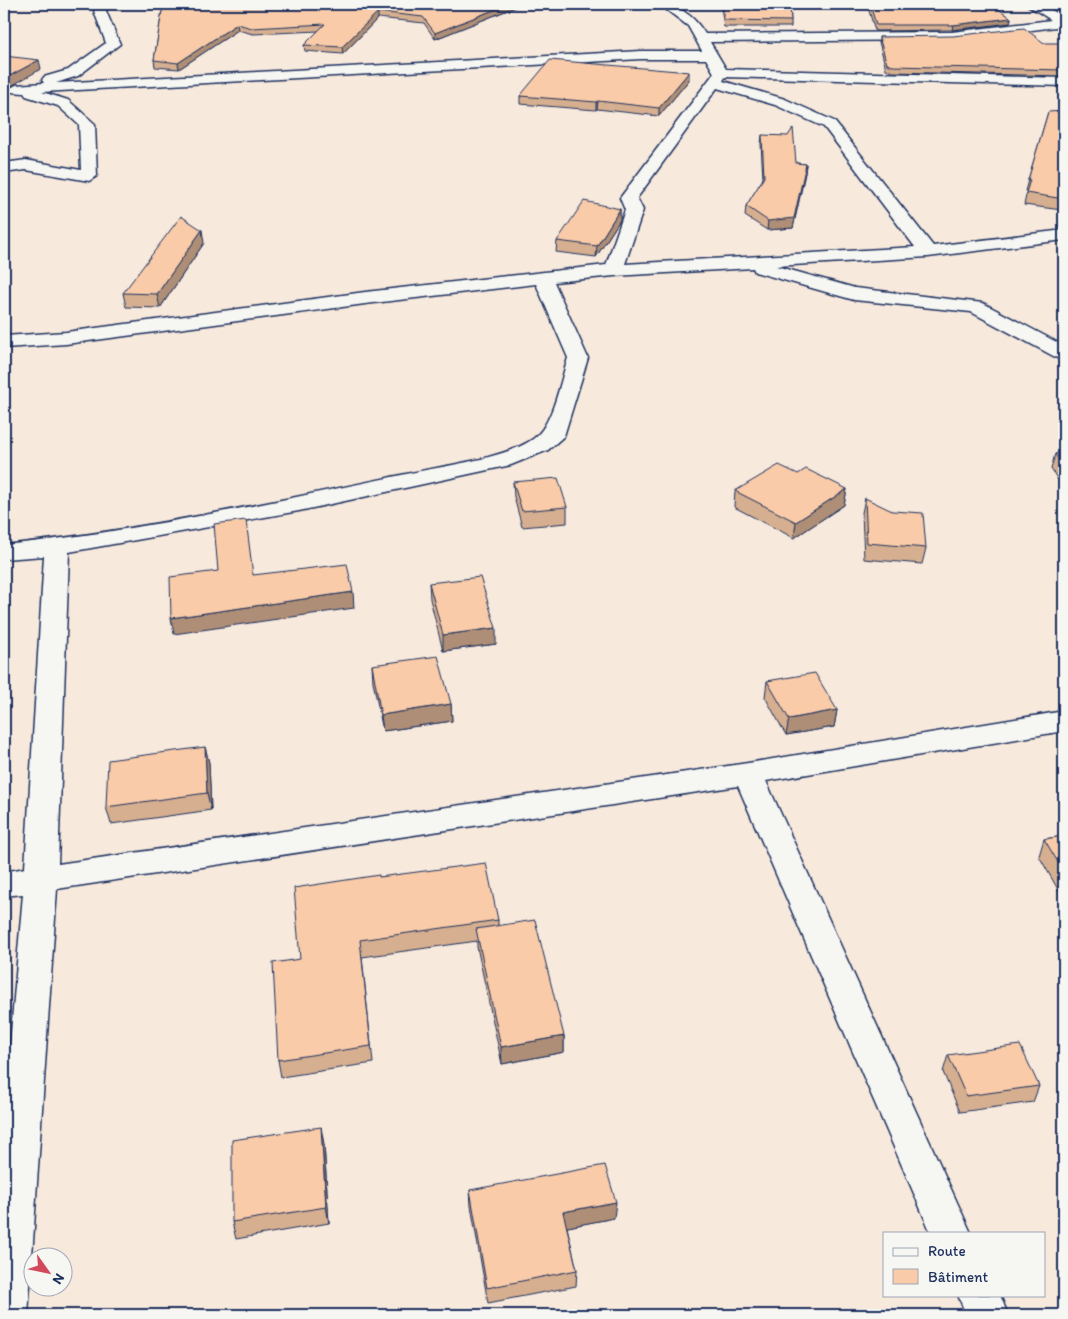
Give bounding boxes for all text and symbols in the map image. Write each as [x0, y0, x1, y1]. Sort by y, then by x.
legend [883, 1232, 1046, 1296]
text: Route [928, 1242, 966, 1260]
north arrow [22, 1246, 72, 1296]
text: Bâtiment [928, 1268, 989, 1286]
text: N [49, 1270, 68, 1287]

